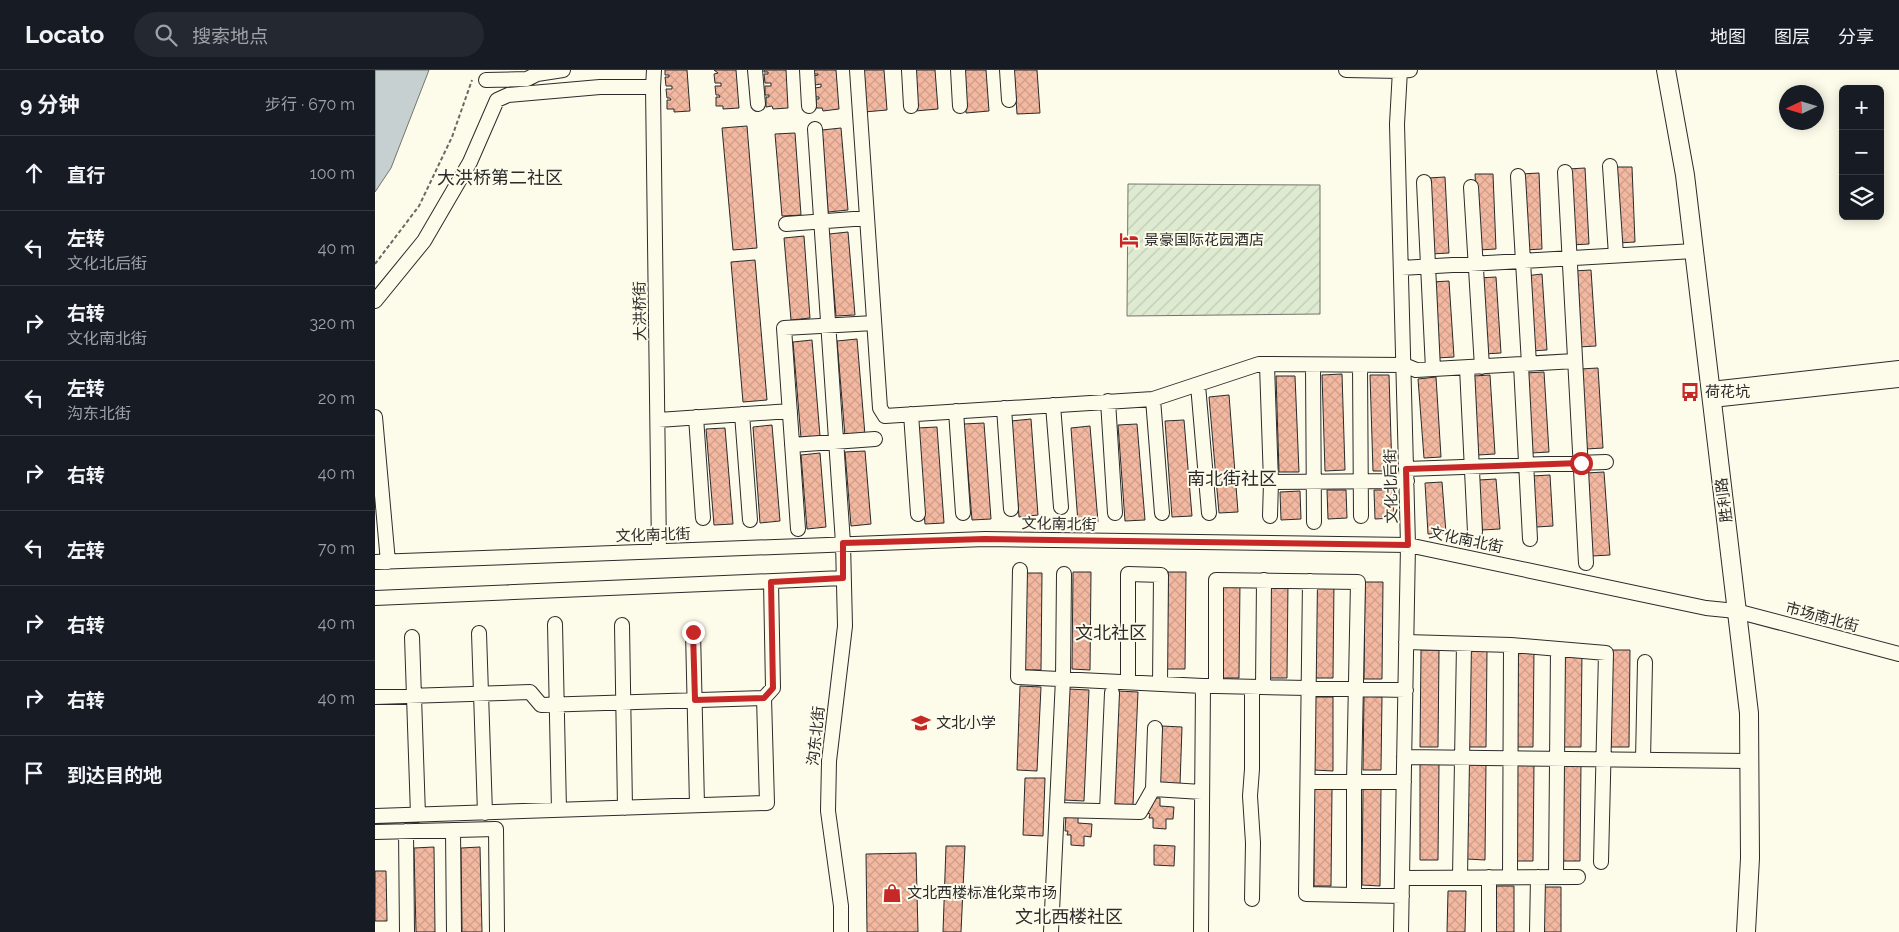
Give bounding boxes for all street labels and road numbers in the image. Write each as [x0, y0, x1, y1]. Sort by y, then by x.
street label: 大洪桥街 [630, 281, 650, 341]
street label: 文化北后街 [1381, 448, 1401, 524]
street label: 胜利路 [1712, 477, 1736, 523]
street label: 文化南北街 [1021, 514, 1097, 534]
street label: 文化南北街 [1427, 523, 1505, 557]
street label: 文化南北街 [615, 525, 691, 545]
street label: 市场南北街 [1783, 599, 1861, 635]
street label: 沟东北街 [804, 705, 828, 767]

